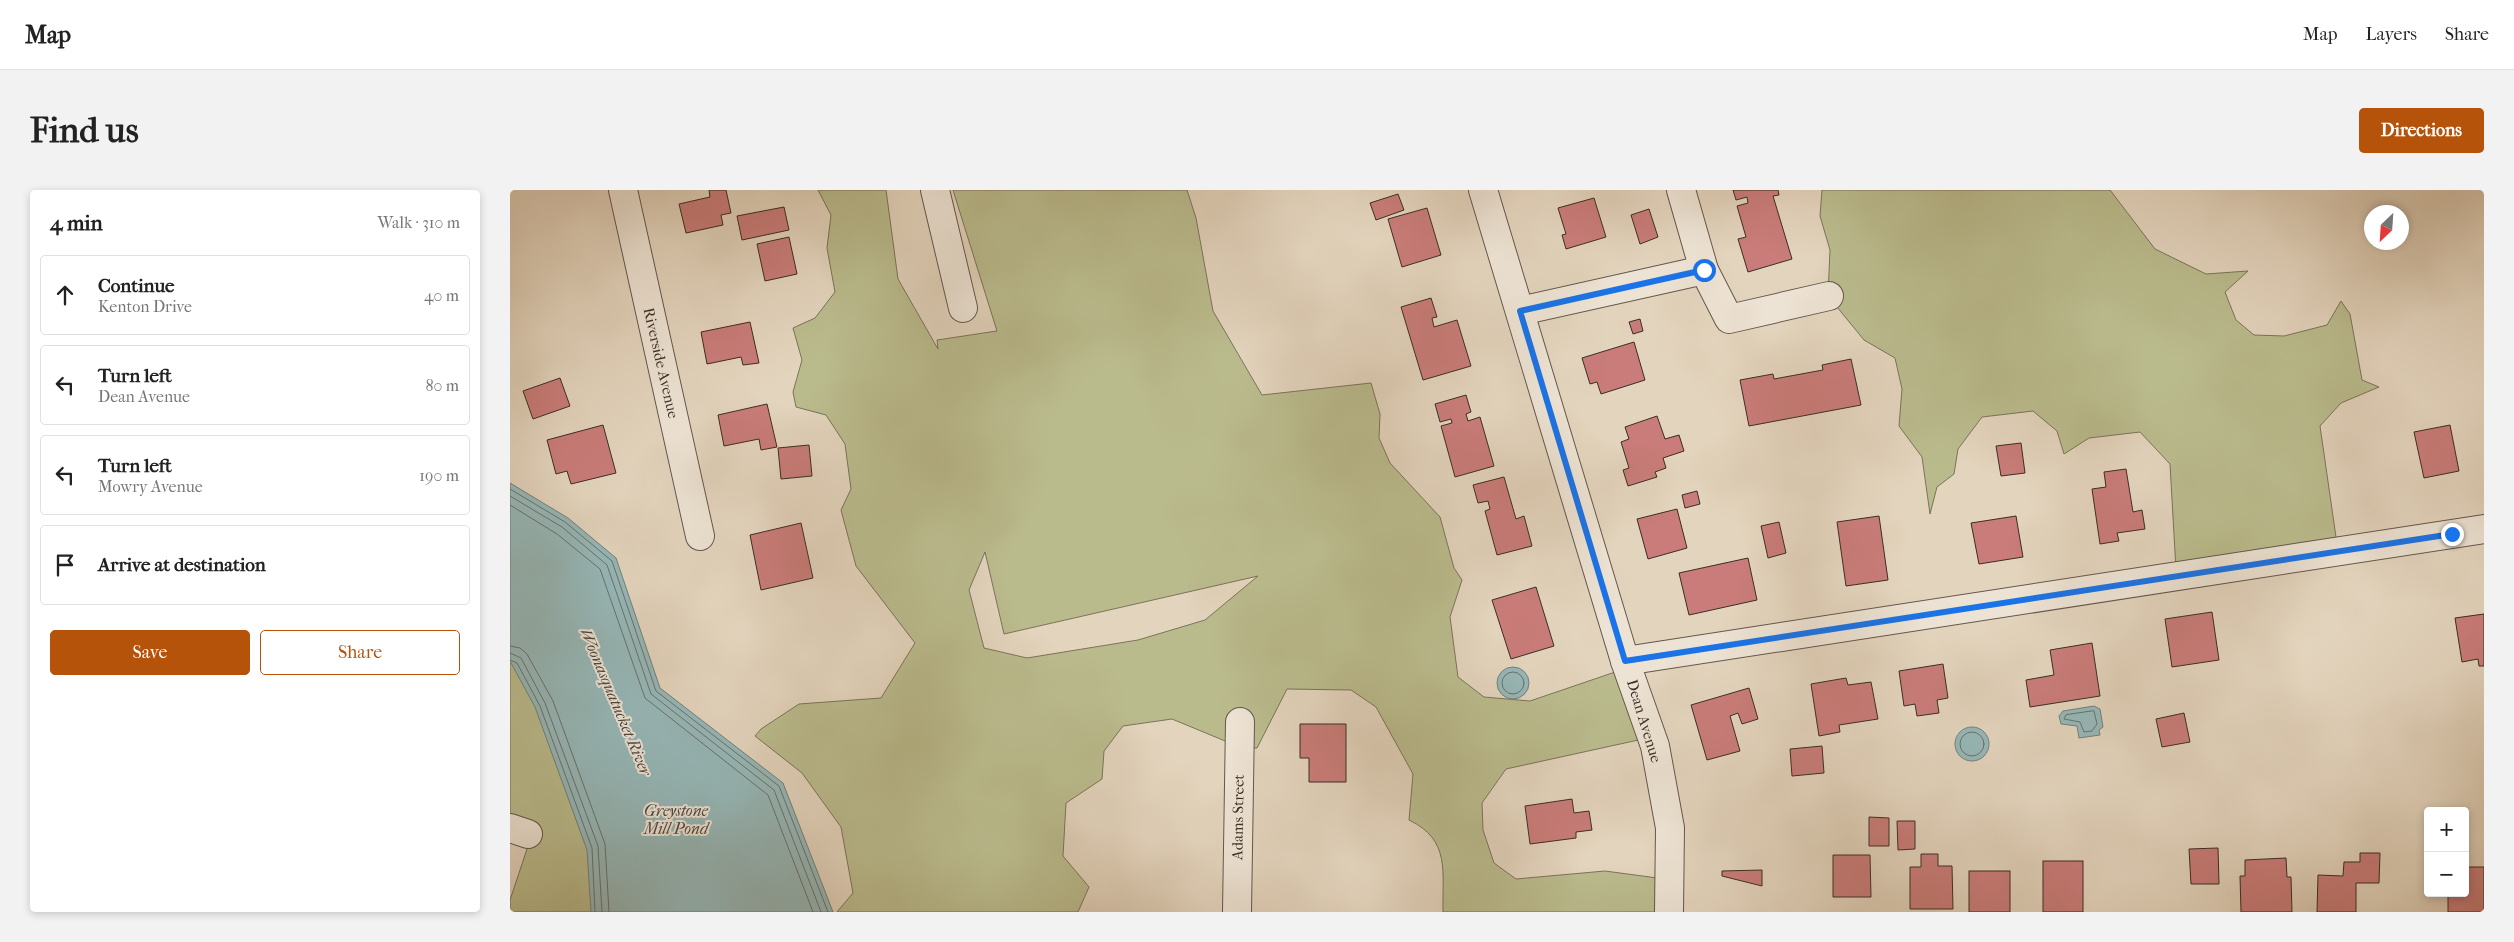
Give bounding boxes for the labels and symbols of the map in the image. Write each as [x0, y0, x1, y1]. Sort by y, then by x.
north arrow [2364, 205, 2409, 250]
route start [1693, 259, 1716, 282]
street label: Riverside Avenue [640, 306, 683, 421]
route end [2441, 523, 2464, 546]
water label: Woonasquatucket River [576, 626, 656, 780]
street label: Dean Avenue [1623, 677, 1665, 765]
street label: Adams Street [1228, 773, 1248, 861]
water label: Greystone Mill Pond [643, 801, 710, 838]

